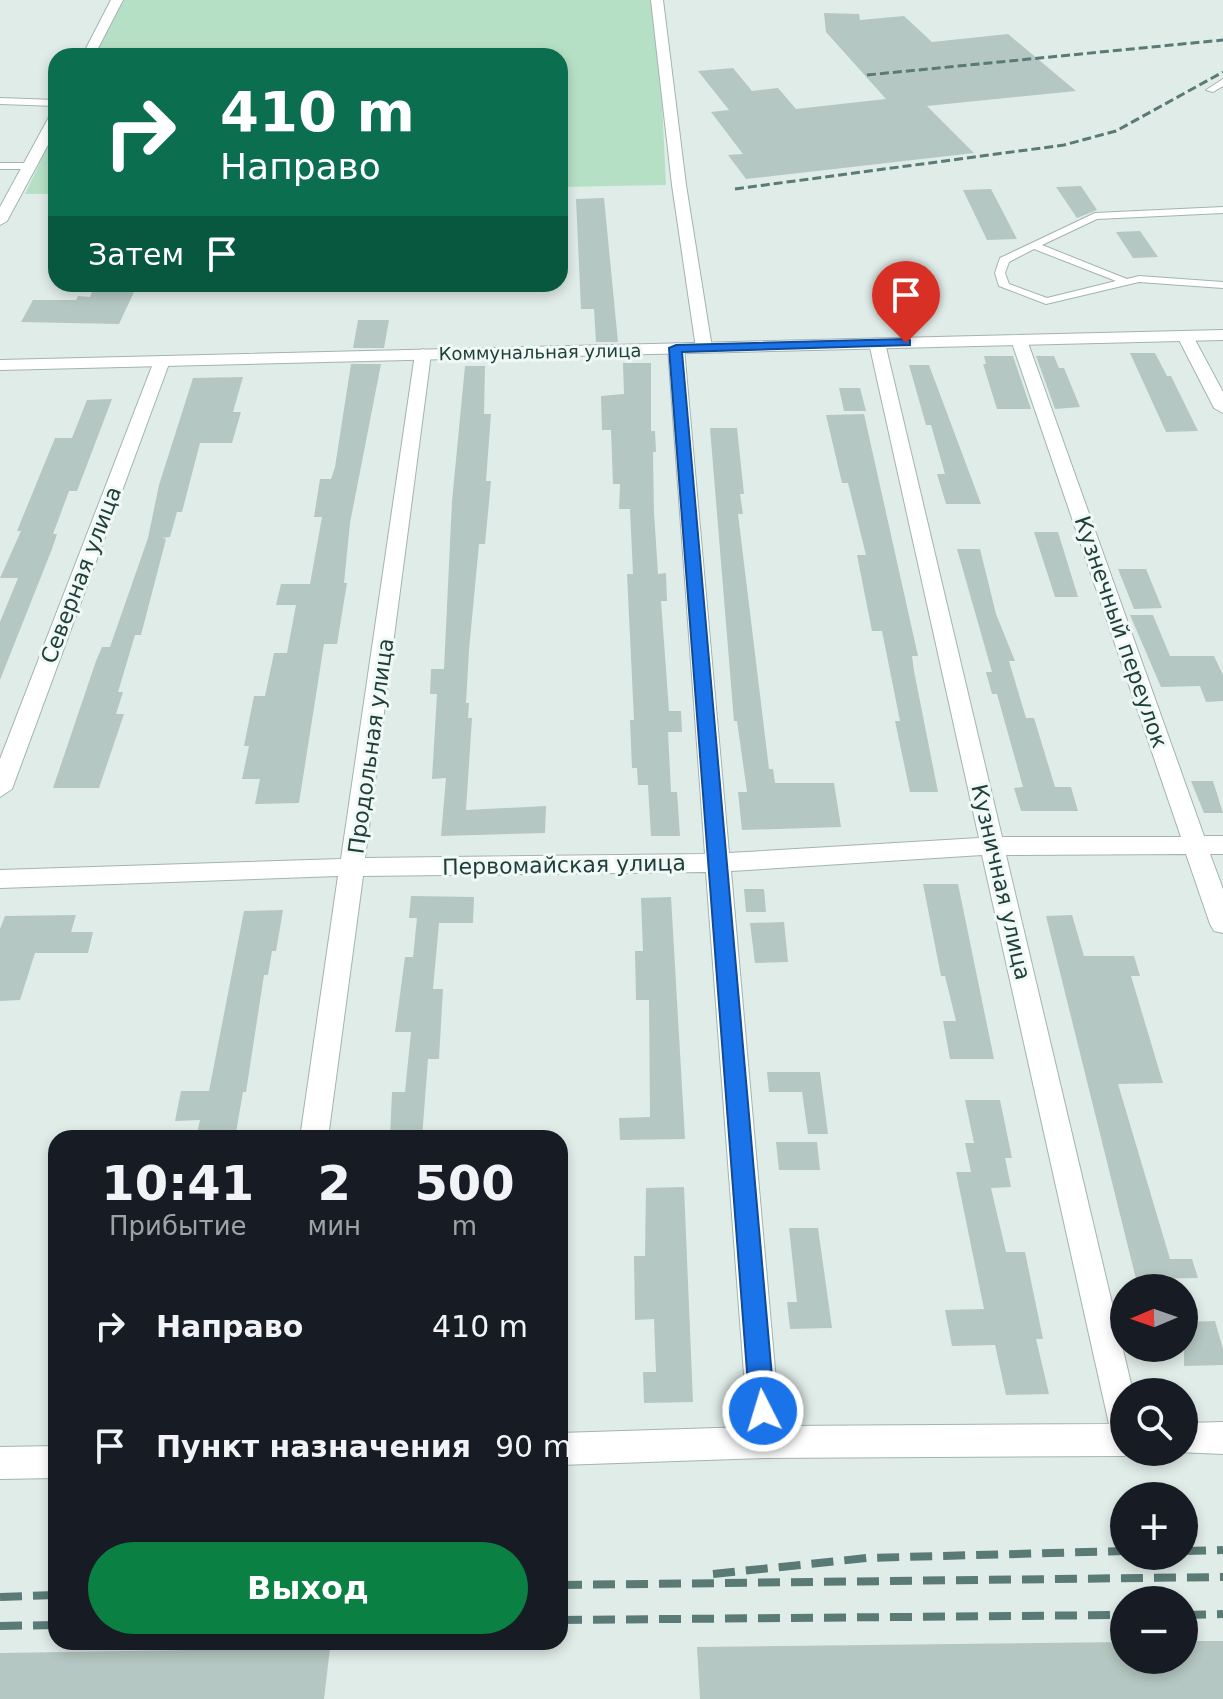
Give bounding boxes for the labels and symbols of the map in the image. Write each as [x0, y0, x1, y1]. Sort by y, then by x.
pin [872, 261, 940, 343]
street label: Коммунальная улица [438, 340, 642, 364]
street label: Северная улица [36, 483, 126, 667]
street label: Кузнечный переулок [1070, 513, 1172, 751]
street label: Продольная улица [343, 637, 399, 855]
street label: Кузничная улица [966, 782, 1036, 982]
street label: Первомайская улица [442, 850, 686, 880]
north arrow [1110, 1274, 1198, 1362]
position arrow [721, 1369, 805, 1453]

